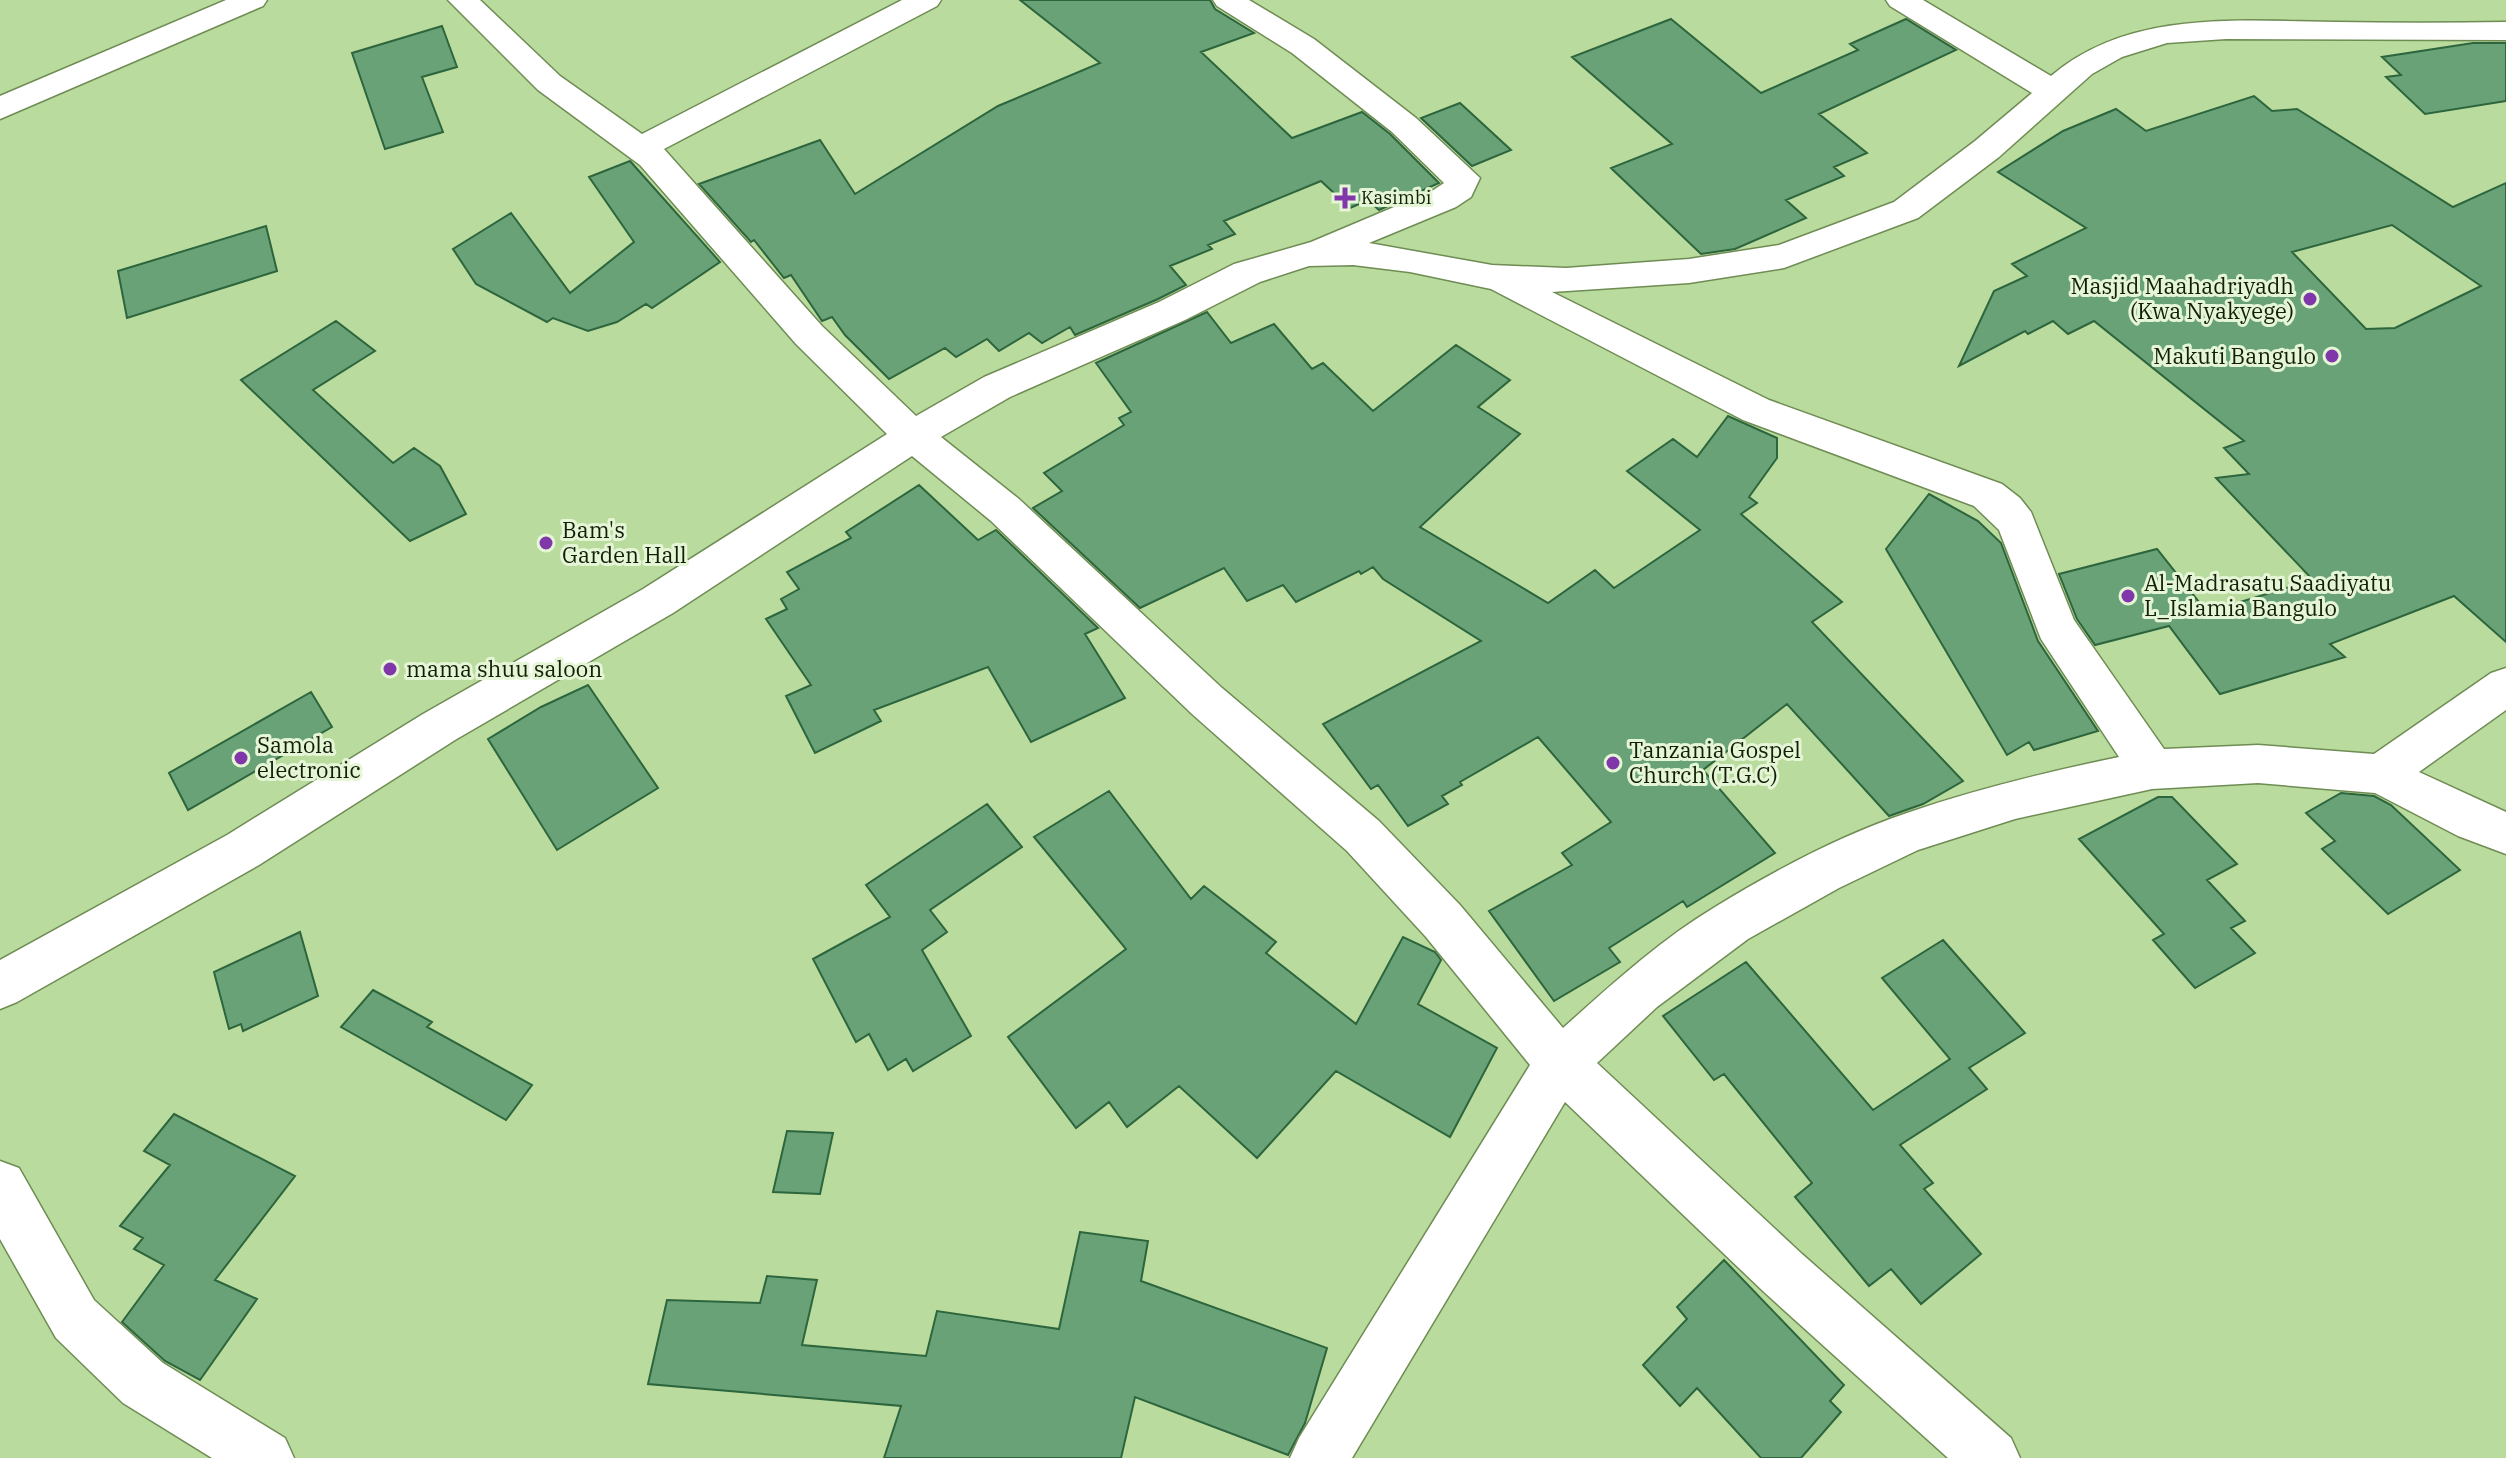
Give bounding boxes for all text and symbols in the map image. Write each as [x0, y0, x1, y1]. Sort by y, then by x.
place label: Kasimbi [1361, 186, 1432, 209]
marker: Kasimbi [1336, 189, 1354, 207]
place label: Masjid Maahadriyadh (Kwa Nyakyege) [2070, 271, 2294, 325]
marker: Masjid Maahadriyadh (Kwa Nyakyege) [2301, 290, 2319, 308]
place label: Makuti Bangulo [2153, 341, 2316, 370]
marker: Makuti Bangulo [2323, 347, 2341, 365]
place label: Bam's Garden Hall [562, 515, 687, 569]
marker: Bam's Garden Hall [537, 534, 555, 552]
place label: Al-Madrasatu Saadiyatu L_Islamia Bangulo [2144, 568, 2391, 622]
marker: Al-Madrasatu Saadiyatu L_Islamia Bangulo [2119, 587, 2137, 605]
place label: mama shuu saloon [406, 654, 602, 683]
marker: mama shuu saloon [381, 660, 399, 678]
place label: Samola electronic [257, 730, 361, 784]
place label: Tanzania Gospel Church (T.G.C) [1629, 735, 1801, 789]
marker: Samola electronic [232, 749, 250, 767]
marker: Tanzania Gospel Church (T.G.C) [1604, 754, 1622, 772]

